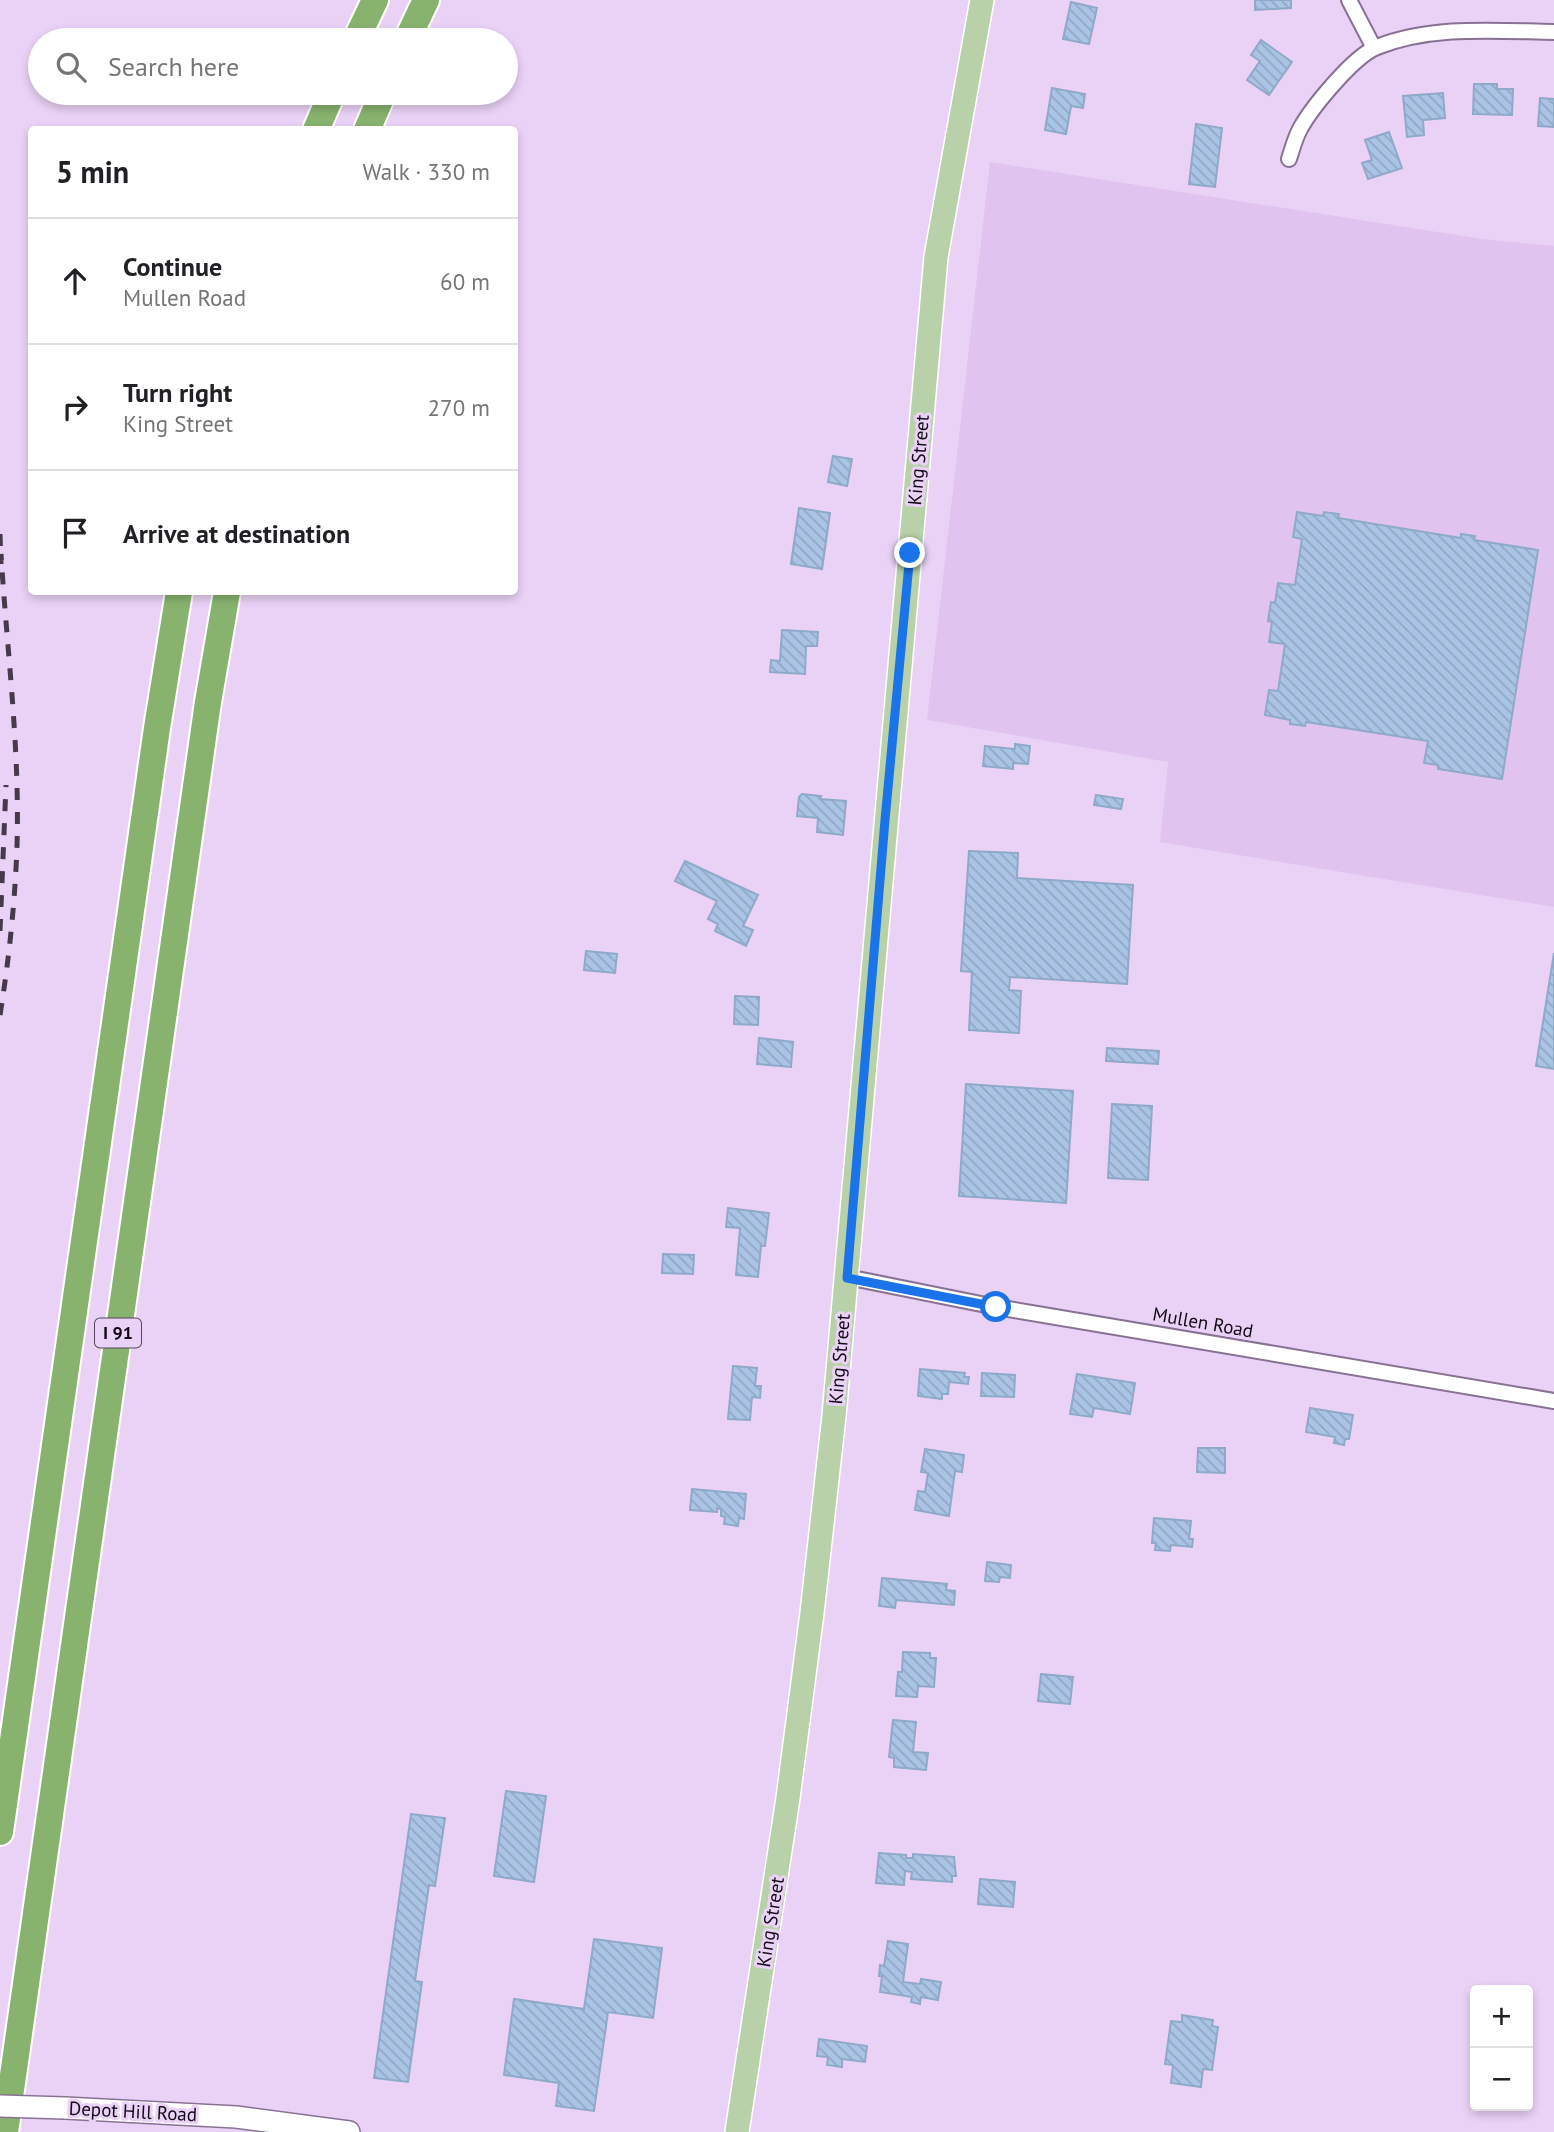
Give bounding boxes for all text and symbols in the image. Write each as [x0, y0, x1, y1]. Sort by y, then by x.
search box [28, 28, 518, 105]
icon: search [52, 48, 90, 86]
text: Search here [108, 50, 239, 83]
text: 5 min [56, 152, 129, 191]
text: Walk · 330 m [363, 157, 490, 186]
text: Continue [123, 250, 222, 283]
icon: ahead [56, 262, 94, 300]
text: 60 m [440, 267, 490, 296]
text: Mullen Road [123, 283, 246, 312]
text: Turn right [123, 376, 232, 409]
icon: right [56, 388, 94, 426]
text: 270 m [428, 393, 490, 422]
text: King Street [123, 409, 233, 438]
street label: King Street [902, 413, 934, 506]
icon: arrive [56, 514, 94, 552]
text: Arrive at destination [123, 517, 350, 550]
route end [894, 537, 925, 568]
route start [980, 1291, 1011, 1322]
street label: Mullen Road [1151, 1301, 1255, 1343]
street label: King Street [823, 1312, 855, 1405]
road number: I 91 [95, 1318, 141, 1348]
street label: King Street [751, 1875, 789, 1969]
map controls [1470, 1985, 1533, 2111]
button: + [1470, 1985, 1533, 2048]
button: − [1470, 2048, 1533, 2111]
street label: Depot Hill Road [68, 2096, 198, 2126]

